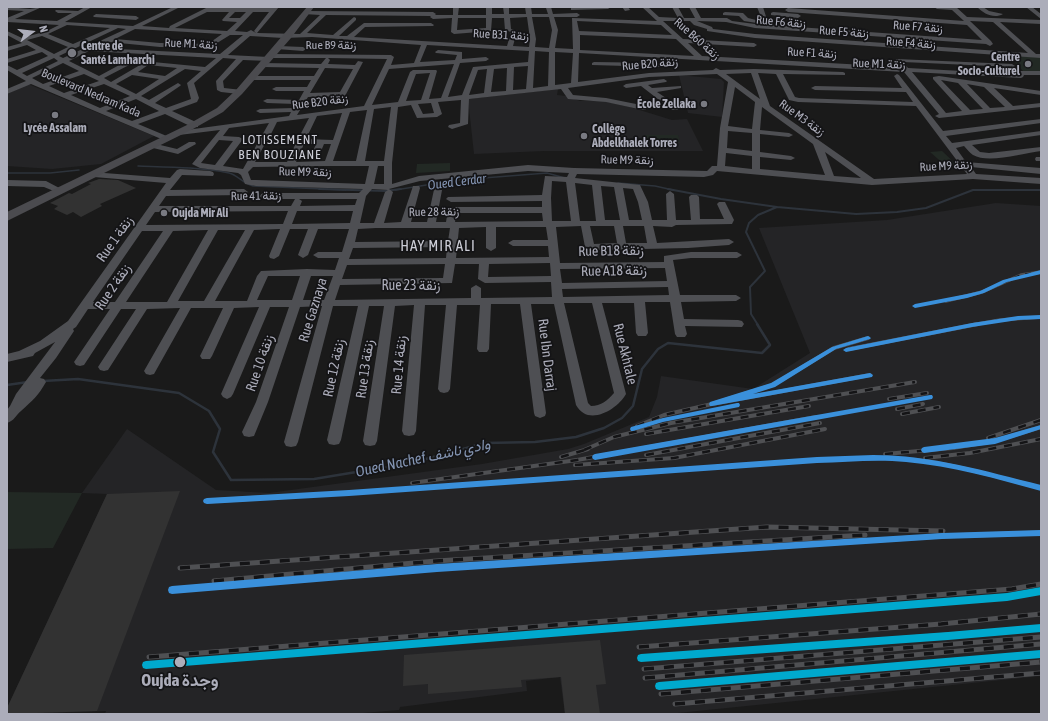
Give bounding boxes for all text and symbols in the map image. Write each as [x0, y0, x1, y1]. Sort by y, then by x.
north arrow [12, 12, 52, 52]
street label: Rue F6 زنقة [756, 13, 806, 31]
street label: Rue B60 زنقة [671, 15, 723, 63]
street label: Rue F7 زنقة [893, 18, 943, 36]
street label: Rue F5 زنقة [819, 23, 869, 41]
text: N [37, 24, 50, 34]
street label: Rue B31 زنقة [472, 26, 530, 44]
street label: Rue F4 زنقة [886, 34, 936, 52]
street label: Rue M1 زنقة [164, 35, 218, 53]
street label: Rue B9 زنقة [306, 38, 356, 52]
place label: Centre de Santé Lamharchi [81, 39, 155, 67]
street label: Rue F1 زنقة [787, 45, 837, 61]
marker: Centre de Santé Lamharchi [66, 47, 78, 59]
place label: Centre Socio-Culturel [958, 50, 1020, 78]
street label: Rue B20 زنقة [621, 54, 679, 74]
street label: Rue M1 زنقة [852, 56, 906, 72]
marker: Centre Socio-Culturel [1023, 59, 1033, 69]
street label: Boulevard Nedram Kada [39, 66, 143, 120]
street label: Rue B20 زنقة [291, 91, 349, 113]
place label: École Zellaka [637, 97, 696, 111]
street label: Rue M3 زنقة [776, 97, 828, 139]
marker: École Zellaka [699, 99, 709, 109]
marker: Lycée Assalam [50, 110, 60, 120]
place label: Lycée Assalam [23, 121, 87, 135]
place label: Collège Abdelkhalek Torres [592, 122, 677, 150]
marker: Collège Abdelkhalek Torres [579, 131, 589, 141]
district label: LOTISSEMENT BEN BOUZIANE [238, 132, 322, 163]
street label: Rue M9 زنقة [600, 152, 654, 168]
street label: Rue M9 زنقة [919, 157, 973, 175]
street label: Rue M9 زنقة [278, 164, 332, 180]
water label: Oued Cerdar [427, 171, 487, 193]
street label: Rue 41 زنقة [231, 188, 281, 204]
street label: Rue 28 زنقة [409, 204, 459, 220]
place label: Oujda Mir Ali [172, 206, 228, 220]
marker: Oujda Mir Ali [159, 208, 169, 218]
street label: Rue زنقة 1 [93, 213, 137, 265]
district label: HAY MIR ALI [400, 237, 476, 255]
street label: Rue B18 زنقة [578, 242, 644, 260]
street label: Rue 2 زنقة [91, 261, 135, 313]
street label: Rue A18 زنقة [581, 262, 647, 280]
street label: Rue Gaznaya [295, 276, 331, 344]
street label: Rue 23 زنقة [381, 278, 441, 294]
street label: Rue Ibn Darraj [534, 318, 560, 392]
street label: Rue Akhtale [609, 322, 641, 386]
street label: Rue 10 زنقة [242, 332, 278, 394]
street label: Rue 14 زنقة [388, 335, 410, 395]
street label: Rue 12 زنقة [320, 337, 348, 399]
street label: Rue 13 زنقة [353, 339, 377, 399]
water label: Oued Nachef وادي ناشف [354, 435, 492, 481]
marker: Oujda وجدة [173, 655, 187, 669]
place label: Oujda وجدة [141, 671, 219, 691]

